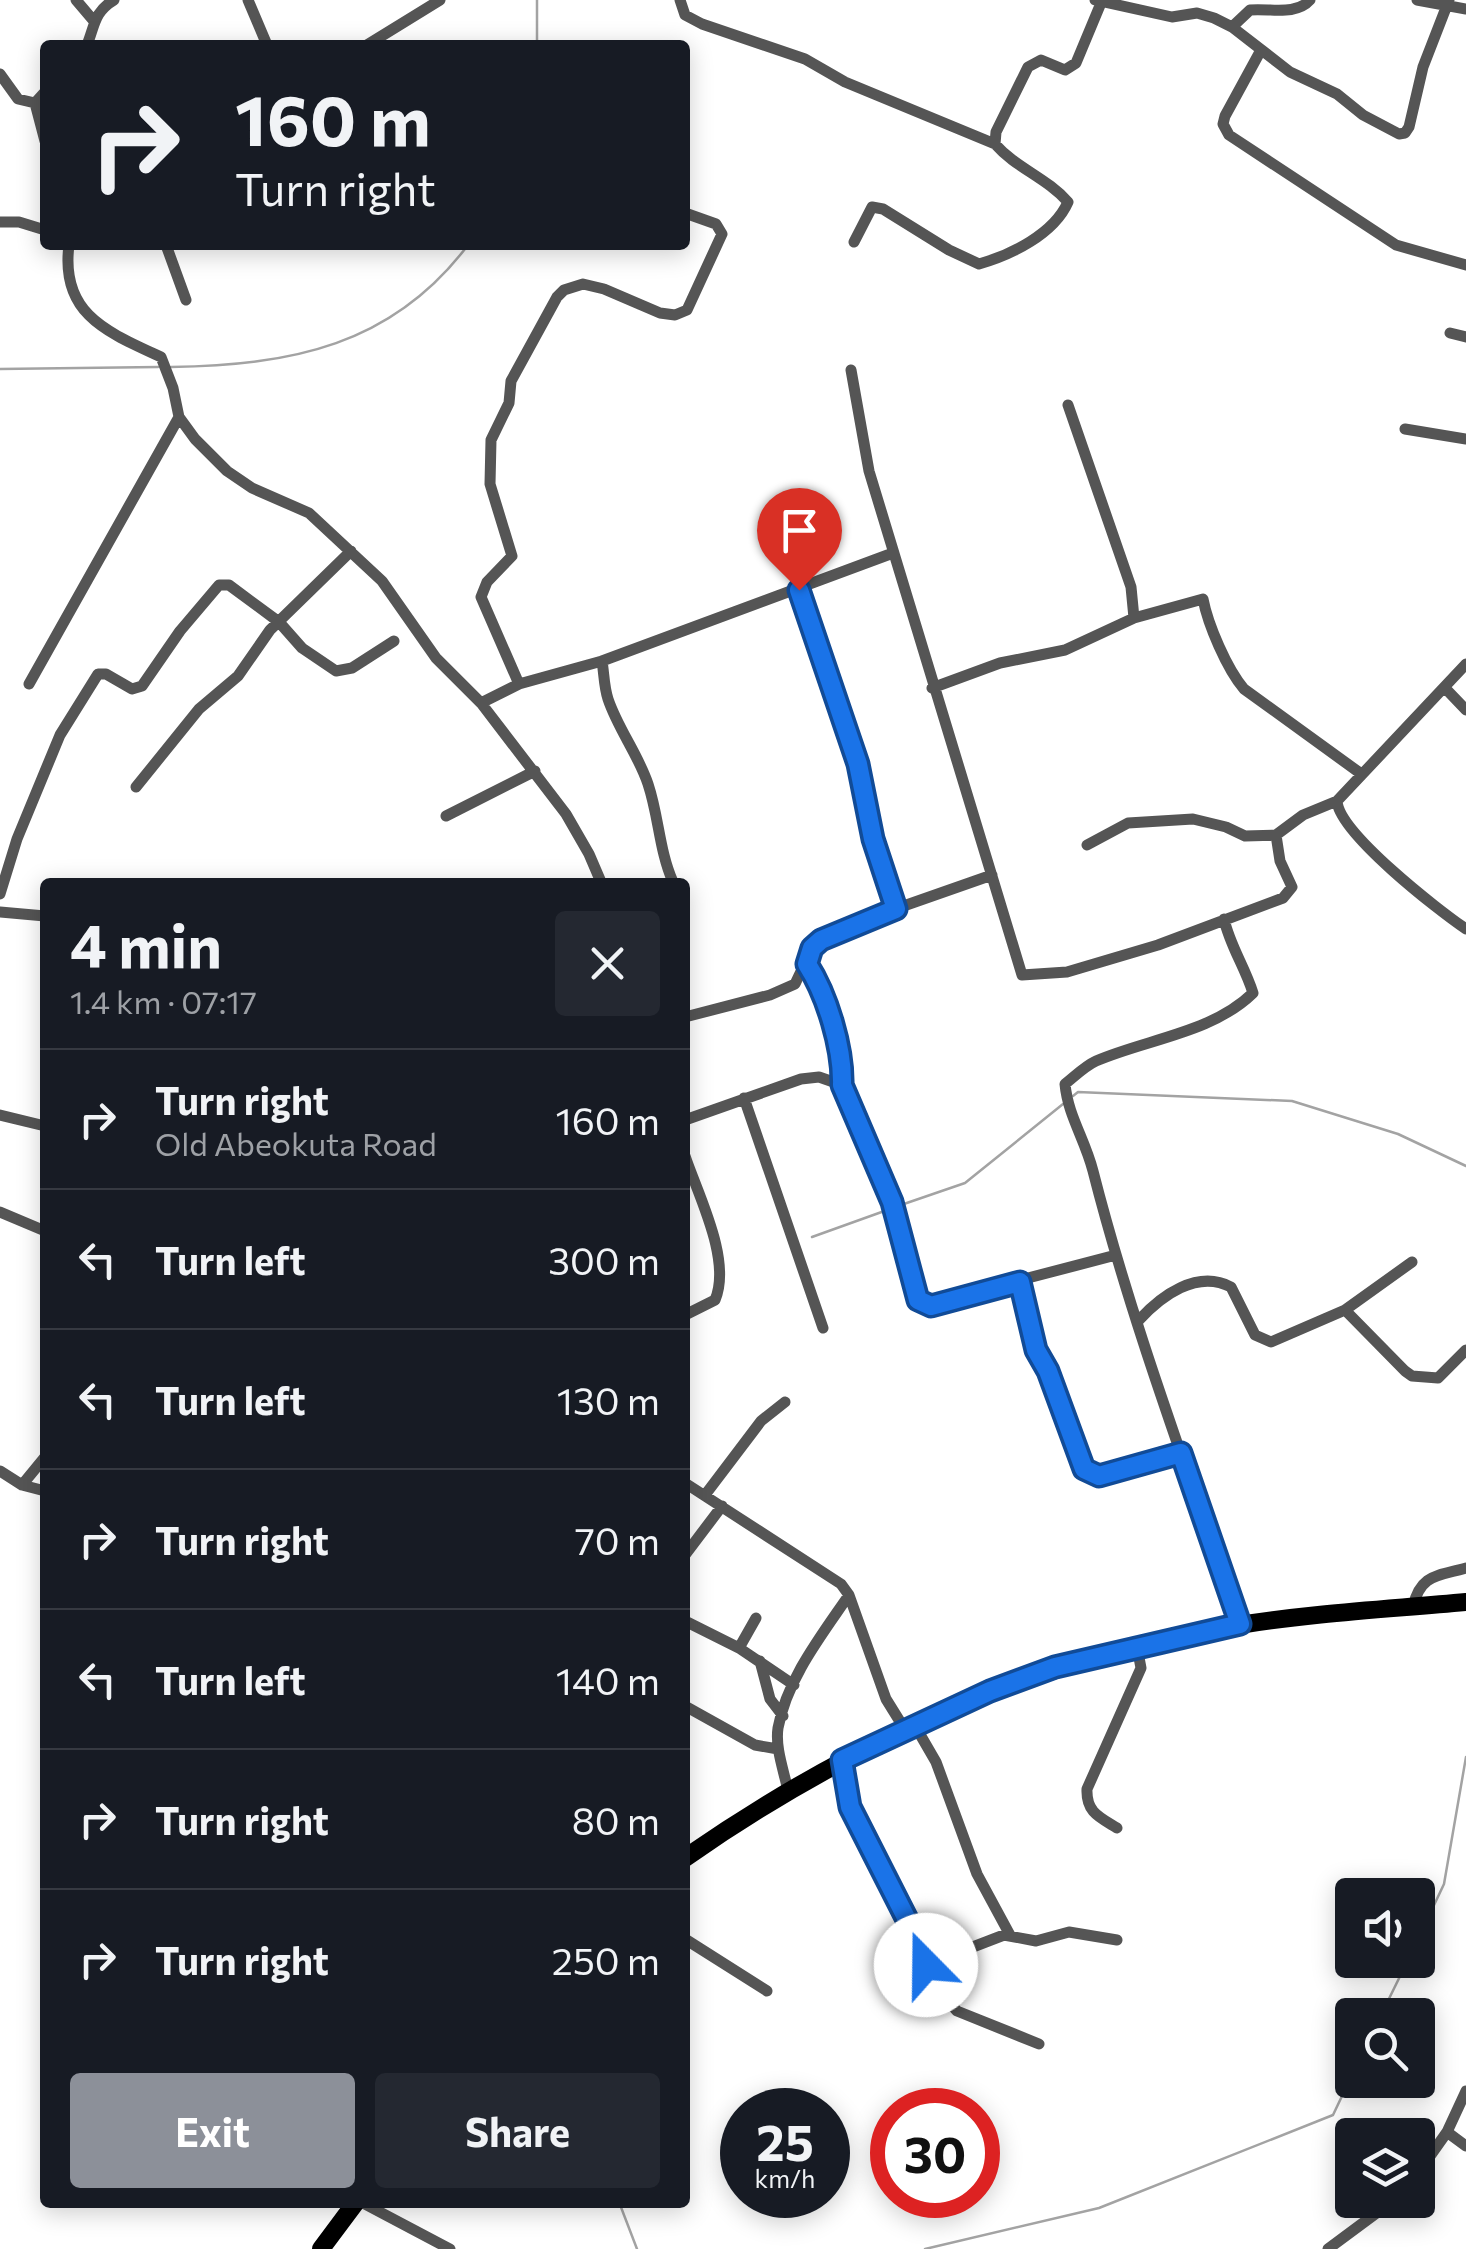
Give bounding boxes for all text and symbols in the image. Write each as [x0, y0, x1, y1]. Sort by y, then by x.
text: 160 m [235, 75, 431, 160]
icon: right [70, 80, 200, 210]
text: Turn right [235, 160, 436, 215]
pin [757, 488, 842, 591]
icon: arrive [772, 503, 827, 558]
text: 4 min [70, 907, 222, 980]
button: close [555, 911, 660, 1016]
text: 1.4 km · 07:17 [70, 981, 257, 1021]
text: Turn right [155, 1076, 329, 1123]
icon: right [70, 1092, 125, 1147]
text: 160 m [555, 1096, 660, 1143]
text: Old Abeokuta Road [155, 1123, 437, 1163]
icon: left [70, 1232, 125, 1287]
text: Turn left [155, 1236, 306, 1283]
text: 300 m [548, 1236, 660, 1283]
icon: left [70, 1372, 125, 1427]
text: Turn left [155, 1376, 306, 1423]
text: 130 m [557, 1376, 660, 1423]
icon: right [70, 1512, 125, 1567]
text: Turn right [155, 1516, 329, 1563]
text: 70 m [575, 1516, 660, 1563]
icon: left [70, 1652, 125, 1707]
text: Turn left [155, 1656, 306, 1703]
text: 140 m [556, 1656, 660, 1703]
icon: right [70, 1792, 125, 1847]
text: Turn right [155, 1796, 329, 1843]
text: 80 m [572, 1796, 660, 1843]
map controls [1335, 1878, 1435, 2218]
button: sound [1335, 1878, 1435, 1978]
position arrow [874, 1913, 978, 2017]
icon: right [70, 1932, 125, 1987]
text: Turn right [155, 1936, 329, 1983]
text: 250 m [552, 1936, 660, 1983]
button: search [1335, 1998, 1435, 2098]
button: Exit [70, 2073, 355, 2188]
button: Share [375, 2073, 660, 2188]
speed limit sign: 30 [870, 2088, 1000, 2218]
text: 25 [756, 2110, 814, 2171]
button: layers [1335, 2118, 1435, 2218]
text: km/h [755, 2163, 815, 2193]

